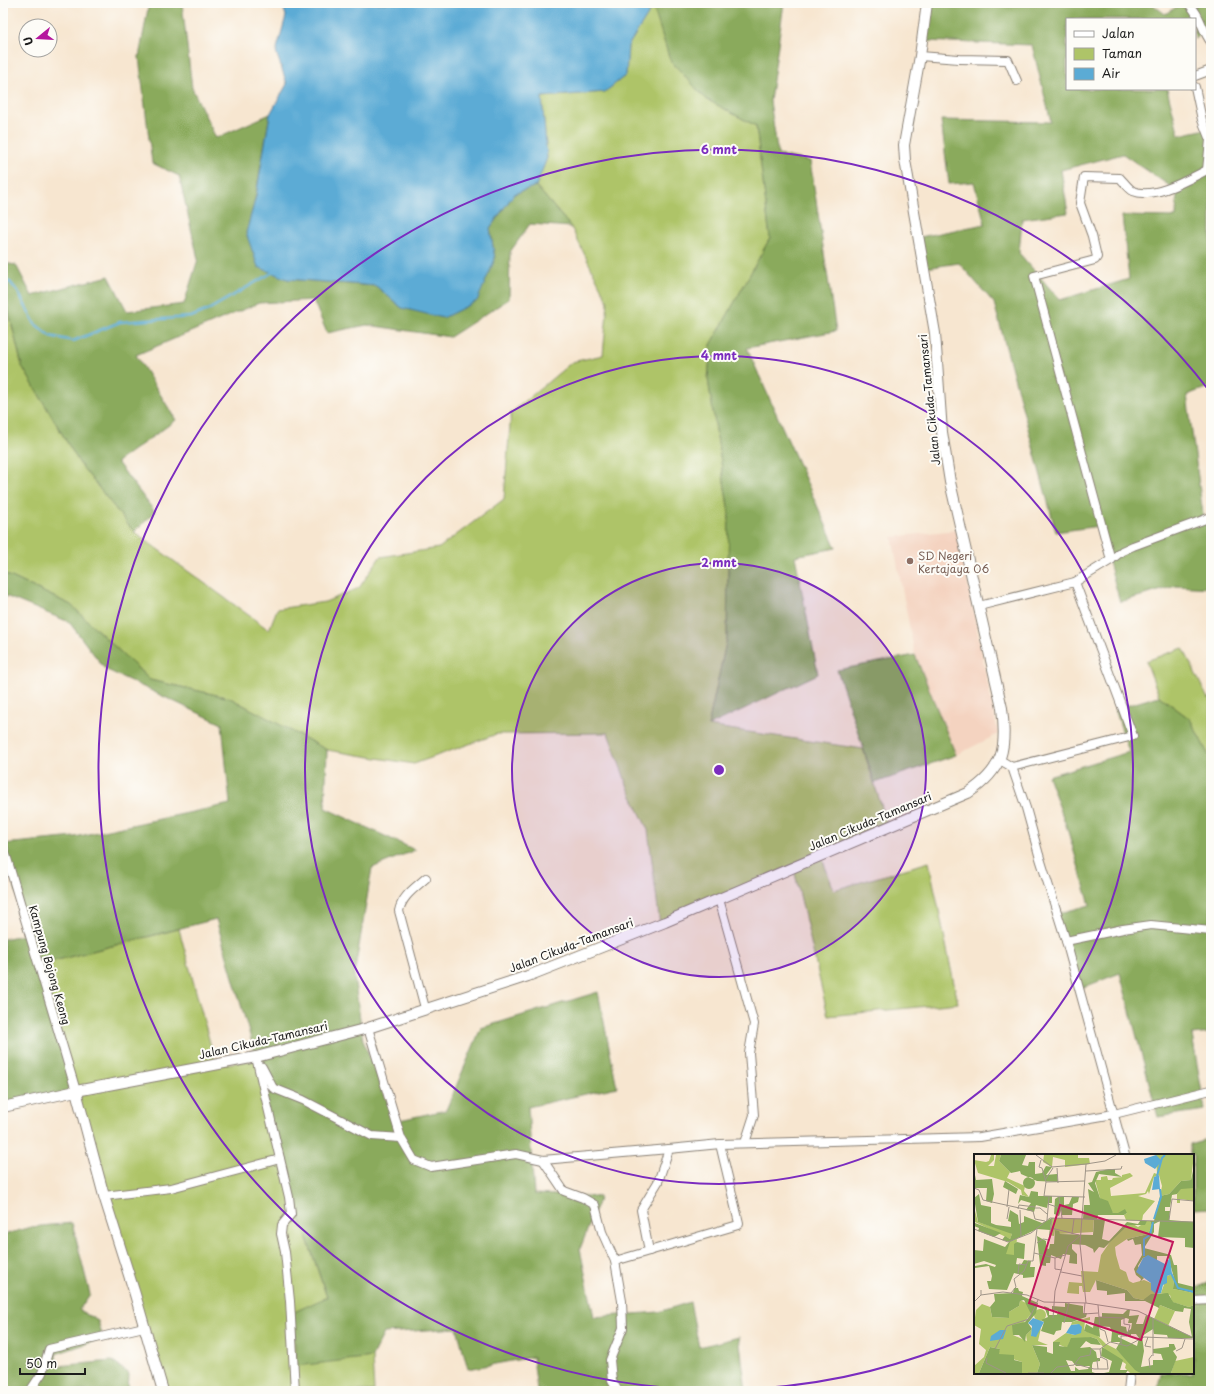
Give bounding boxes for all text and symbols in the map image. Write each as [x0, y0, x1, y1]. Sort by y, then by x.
north arrow [18, 18, 58, 58]
legend [1066, 18, 1196, 90]
text: Jalan [1102, 24, 1135, 42]
text: U [19, 35, 37, 48]
text: Taman [1102, 44, 1142, 62]
text: Air [1102, 64, 1121, 82]
text: 6 mnt [701, 140, 737, 158]
street label: Jalan Cikuda–Tamansari [914, 334, 944, 466]
text: 4 mnt [701, 346, 737, 364]
place label: SD Negeri Kertajaya 06 [918, 547, 989, 577]
text: 2 mnt [701, 553, 737, 571]
marker: SD Negeri Kertajaya 06 [905, 556, 915, 566]
centre of rings [712, 763, 726, 777]
street label: Jalan Cikuda–Tamansari [806, 787, 934, 855]
street label: Kampung Bojong Keong [25, 903, 75, 1027]
street label: Jalan Cikuda–Tamansari [506, 913, 636, 977]
street label: Jalan Cikuda–Tamansari [197, 1017, 329, 1063]
inset map [974, 1154, 1194, 1374]
scale bar [20, 1350, 85, 1376]
text: 50 m [26, 1354, 57, 1372]

